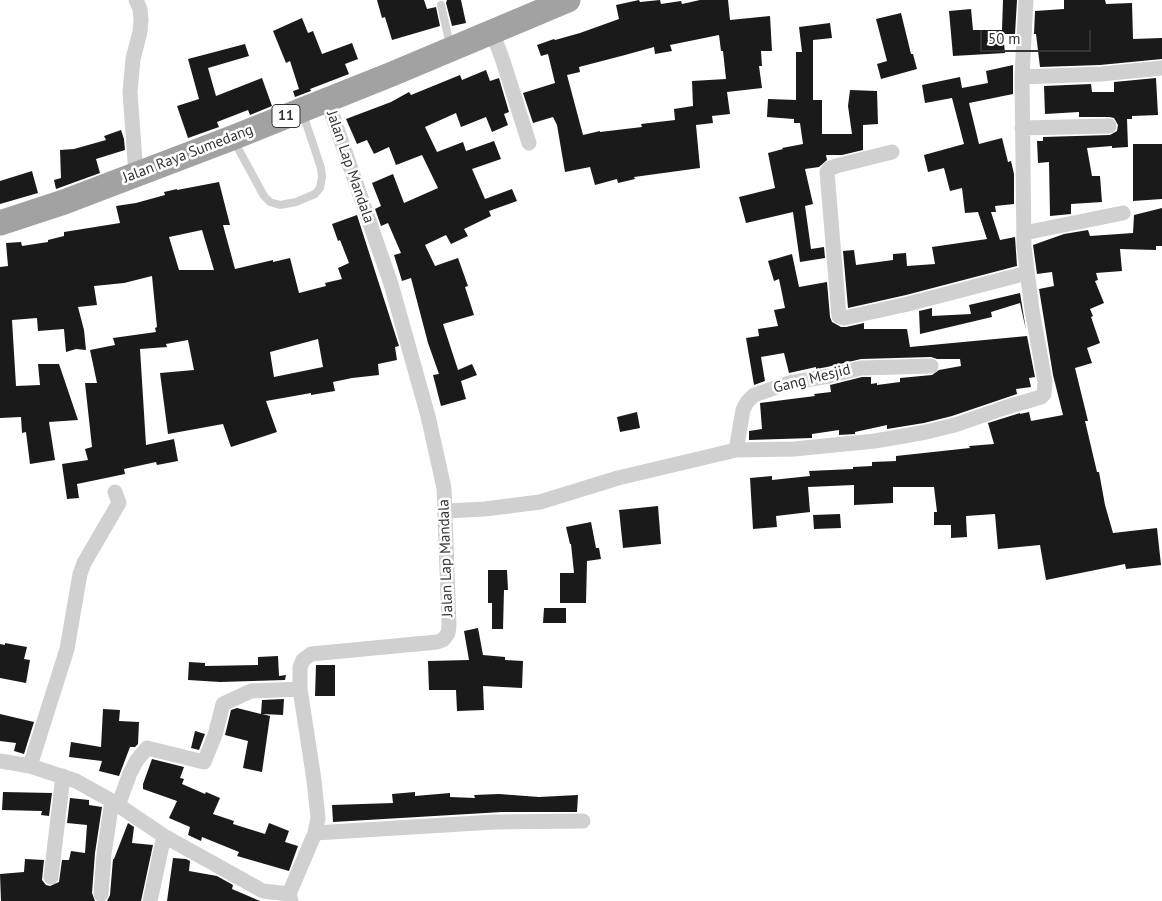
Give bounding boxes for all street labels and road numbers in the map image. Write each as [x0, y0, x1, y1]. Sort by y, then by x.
road number: 11 [272, 104, 300, 128]
street label: Jalan Lap Mandala [322, 108, 378, 226]
street label: Jalan Raya Sumedang [120, 121, 256, 187]
street label: Gang Mesjid [772, 361, 852, 397]
street label: Jalan Lap Mandala [435, 499, 457, 617]

